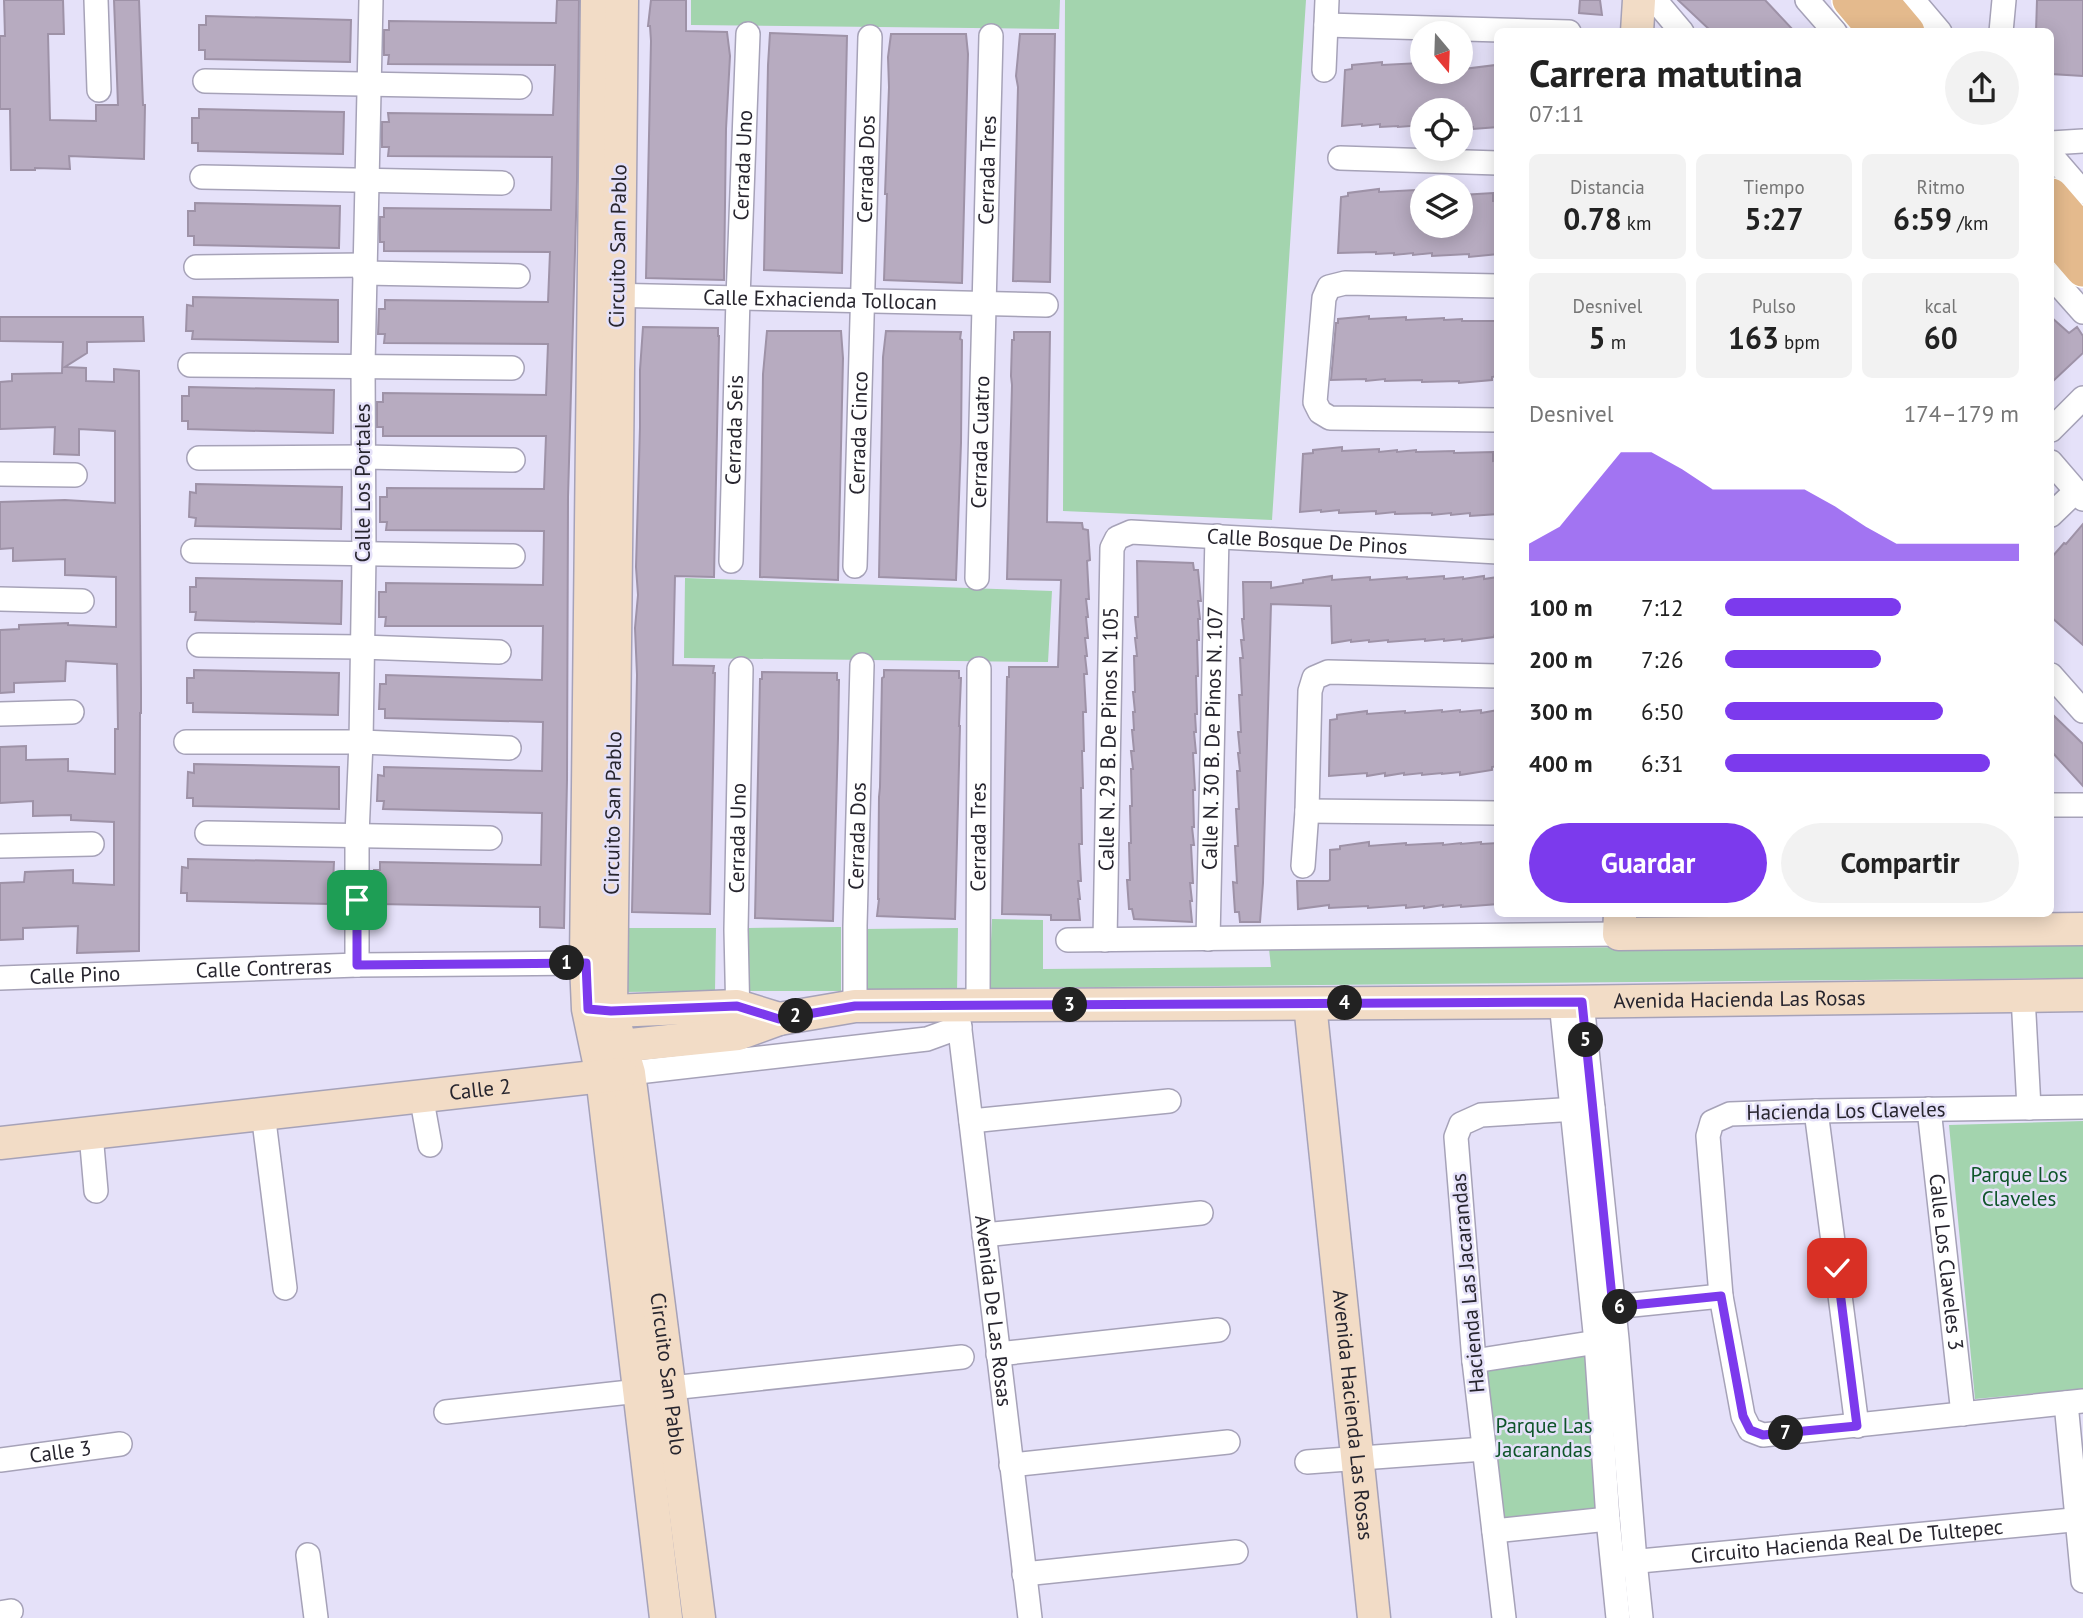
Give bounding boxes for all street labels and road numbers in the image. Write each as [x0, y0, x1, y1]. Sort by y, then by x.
street label: Cerrada Uno [727, 109, 758, 221]
street label: Cerrada Dos [851, 115, 881, 223]
street label: Cerrada Tres [972, 115, 1002, 225]
street label: Circuito San Pablo [603, 164, 632, 328]
street label: Calle Exhacienda Tollocan [703, 283, 937, 316]
street label: Cerrada Cinco [843, 371, 874, 495]
street label: Cerrada Seis [719, 375, 749, 486]
street label: Cerrada Cuatro [965, 375, 995, 509]
street label: Calle Los Portales [349, 403, 376, 563]
street label: Calle Bosque De Pinos [1206, 522, 1408, 560]
street label: Calle N. 30 B. De Pinos N. 107 [1196, 606, 1228, 870]
street label: Calle N. 29 B. De Pinos N. 105 [1092, 607, 1124, 871]
street label: Circuito San Pablo [598, 731, 627, 895]
street label: Cerrada Dos [842, 782, 872, 890]
street label: Cerrada Tres [964, 782, 992, 892]
street label: Cerrada Uno [723, 783, 752, 894]
street label: Calle Contreras [195, 952, 332, 984]
street label: Calle Pino [29, 960, 121, 990]
street label: Avenida Hacienda Las Rosas [1613, 984, 1866, 1014]
street label: Calle 2 [448, 1072, 512, 1106]
street label: Hacienda Los Claveles [1746, 1095, 1946, 1126]
street label: Hacienda Las Jacarandas [1444, 1172, 1491, 1394]
street label: Calle Los Claveles 3 [1923, 1172, 1970, 1352]
street label: Avenida De Las Rosas [969, 1213, 1019, 1408]
street label: Avenida Hacienda Las Rosas [1327, 1288, 1380, 1541]
street label: Circuito San Pablo [644, 1291, 692, 1457]
street label: Calle 3 [28, 1434, 93, 1469]
street label: Circuito Hacienda Real De Tultepec [1690, 1513, 2004, 1569]

